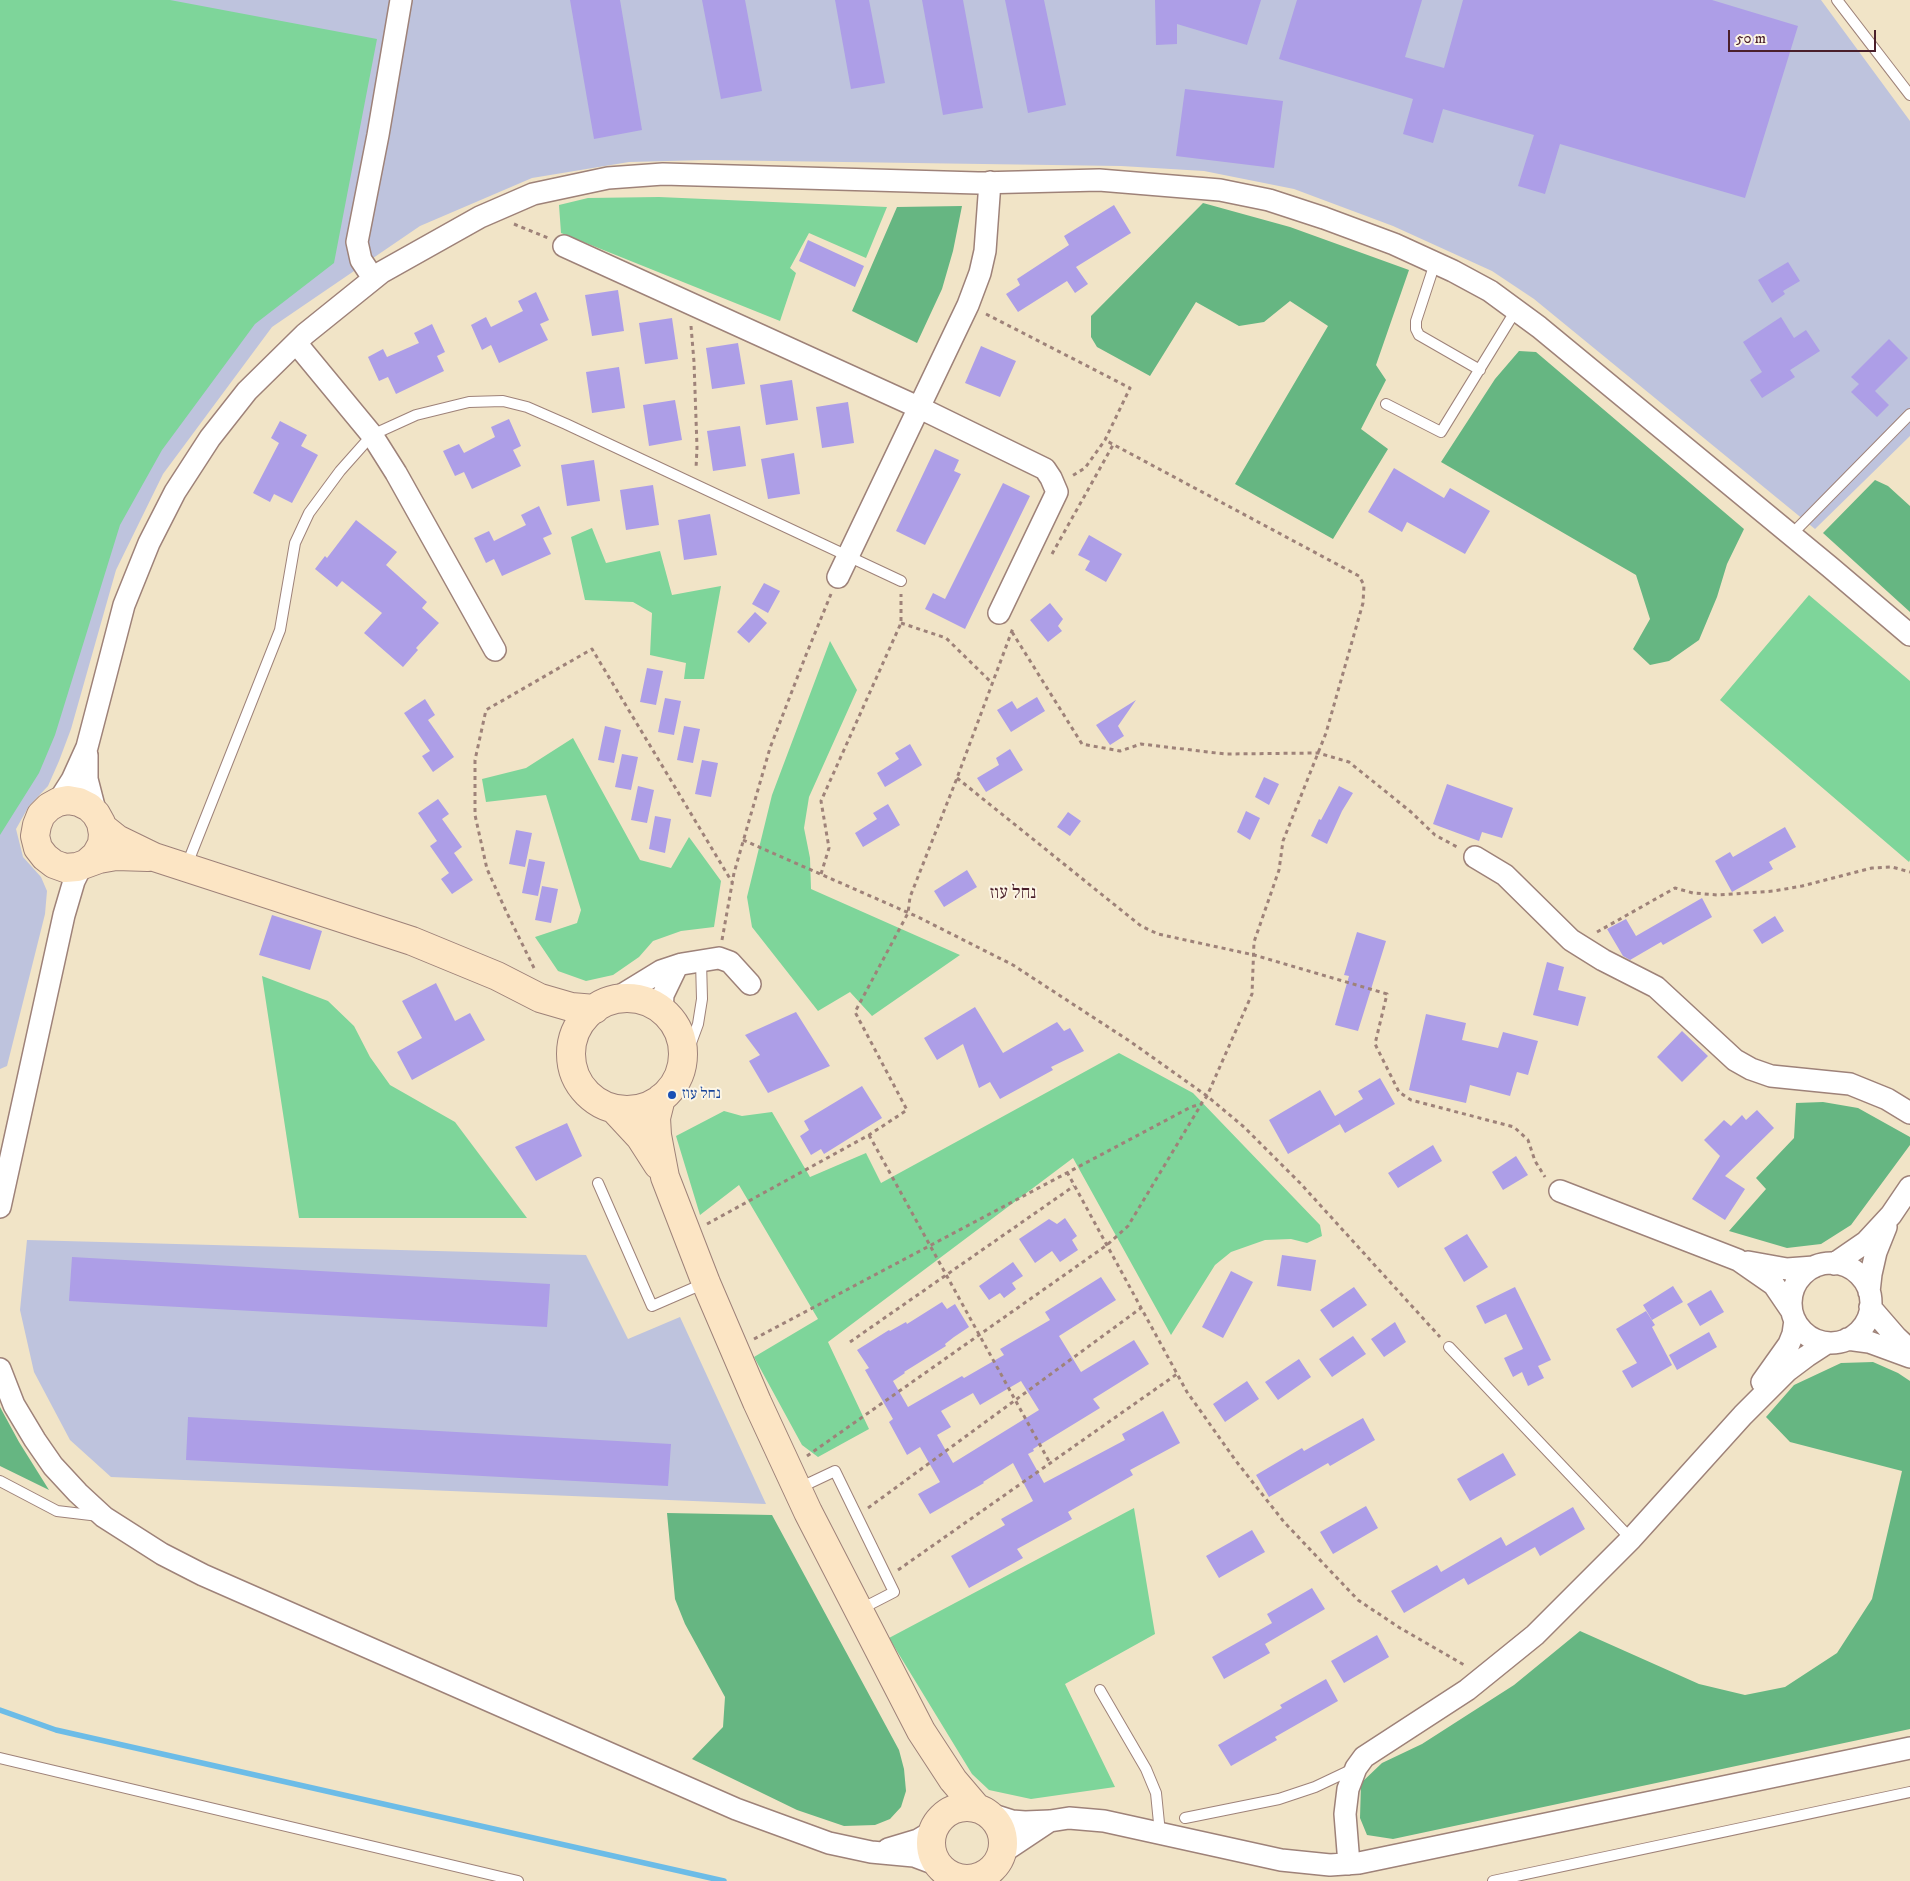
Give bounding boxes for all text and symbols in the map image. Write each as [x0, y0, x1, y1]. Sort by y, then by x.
scale bar [1730, 20, 1878, 52]
text: 50 m [1736, 29, 1766, 48]
district label: נחל עוז [990, 883, 1036, 905]
place label: נחל עוז [682, 1086, 721, 1104]
marker: נחל עוז [666, 1089, 678, 1101]

